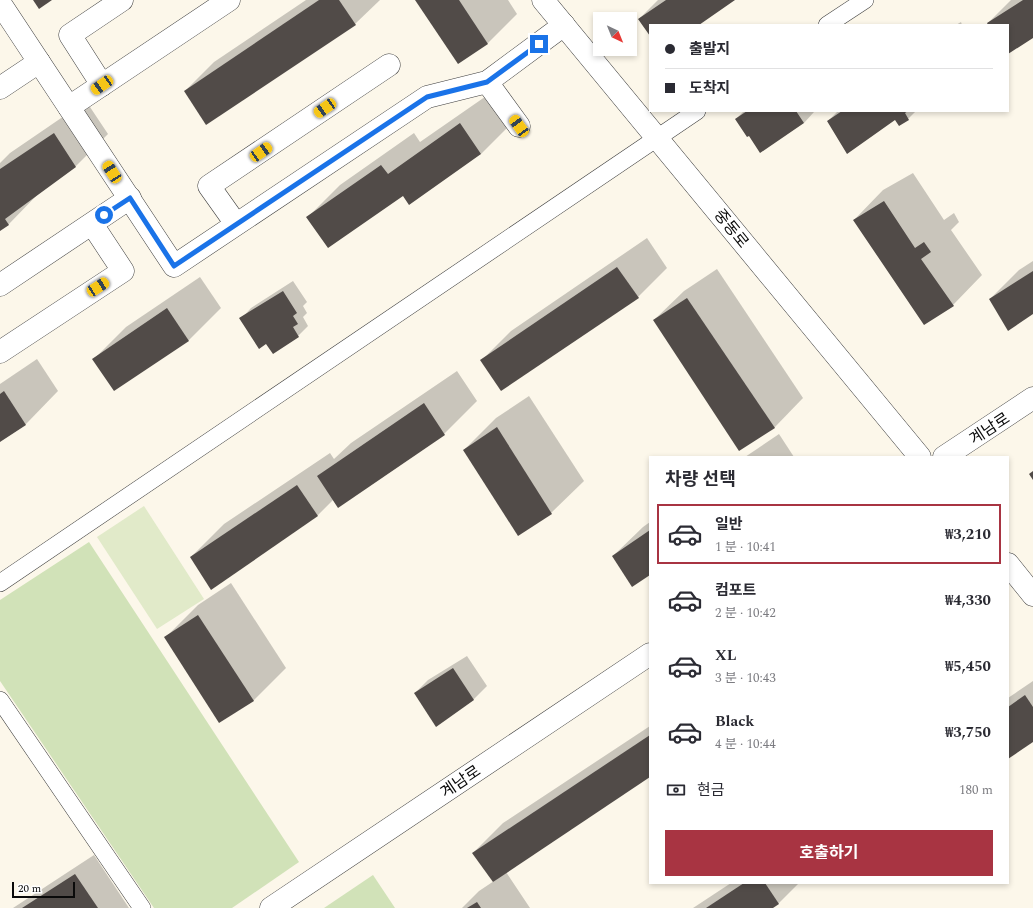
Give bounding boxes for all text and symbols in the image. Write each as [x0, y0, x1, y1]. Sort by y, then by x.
north arrow [593, 12, 637, 56]
map controls [593, 12, 637, 56]
route end [530, 35, 548, 53]
text: 출발지 [689, 38, 730, 61]
car [89, 73, 115, 97]
text: 도착지 [689, 77, 730, 100]
car [312, 96, 338, 120]
car [507, 113, 531, 139]
car [248, 140, 274, 164]
car [100, 159, 124, 185]
street label: 중동로 [708, 204, 755, 254]
route start [95, 206, 113, 224]
car [85, 275, 111, 299]
street label: 계남로 [964, 407, 1015, 451]
text: 차량 선택 [665, 466, 736, 493]
text: 일반 [715, 513, 743, 536]
icon: car [667, 516, 703, 552]
text: ₩3,210 [945, 523, 991, 546]
text: 1 분 · 10:41 [715, 537, 776, 557]
text: 컴포트 [715, 579, 756, 602]
icon: car [667, 582, 703, 618]
text: ₩4,330 [945, 589, 991, 612]
text: 2 분 · 10:42 [715, 603, 776, 623]
text: XL [715, 644, 736, 667]
icon: car [667, 648, 703, 684]
text: ₩5,450 [945, 655, 991, 678]
text: 3 분 · 10:43 [715, 668, 776, 688]
text: Black [715, 710, 754, 733]
icon: car [667, 714, 703, 750]
text: ₩3,750 [945, 721, 991, 744]
text: 4 분 · 10:44 [715, 734, 776, 754]
street label: 계남로 [436, 759, 486, 804]
icon: cash [665, 779, 687, 801]
text: 현금 [697, 779, 725, 802]
text: 180 m [959, 780, 993, 800]
button: 호출하기 [665, 830, 993, 876]
scale bar [12, 880, 75, 899]
text: 20 m [18, 880, 41, 897]

